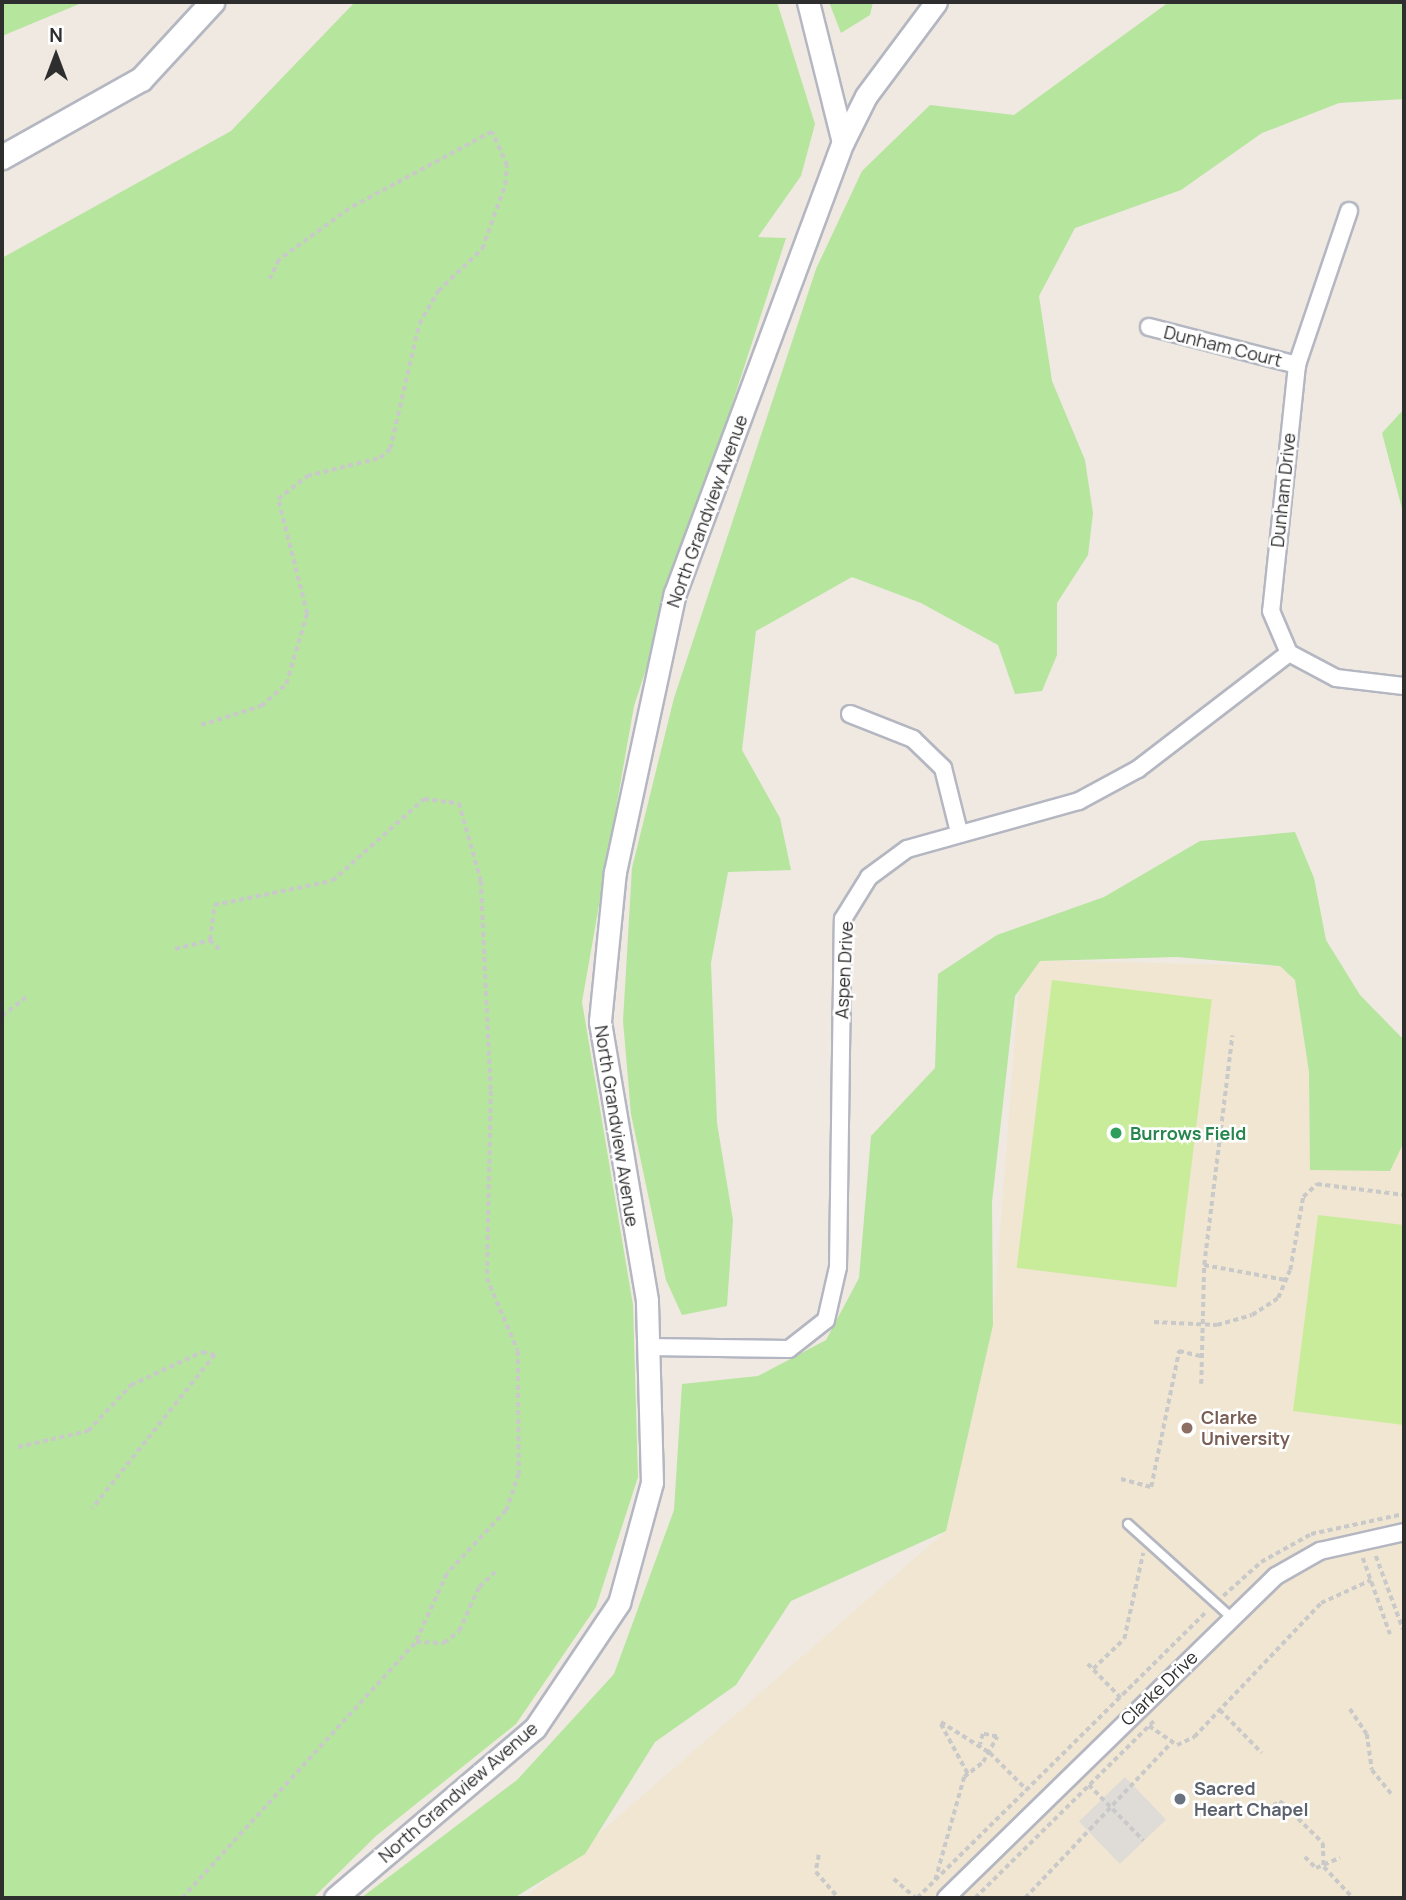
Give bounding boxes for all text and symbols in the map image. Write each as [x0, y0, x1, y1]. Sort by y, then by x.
north arrow [21, 21, 91, 91]
text: N [49, 22, 63, 48]
street label: Dunham Court [1162, 321, 1284, 371]
street label: North Grandview Avenue [662, 412, 752, 610]
street label: Dunham Drive [1266, 432, 1300, 548]
street label: Aspen Drive [831, 920, 857, 1020]
street label: North Grandview Avenue [590, 1024, 644, 1228]
place label: Burrows Field [1130, 1122, 1246, 1144]
marker: Burrows Field [1108, 1125, 1124, 1141]
place label: Clarke University [1201, 1407, 1290, 1450]
marker: Clarke University [1179, 1420, 1195, 1436]
street label: Clarke Drive [1116, 1646, 1202, 1730]
street label: North Grandview Avenue [374, 1717, 542, 1867]
place label: Sacred Heart Chapel [1194, 1778, 1308, 1820]
marker: Sacred Heart Chapel [1172, 1791, 1188, 1807]

